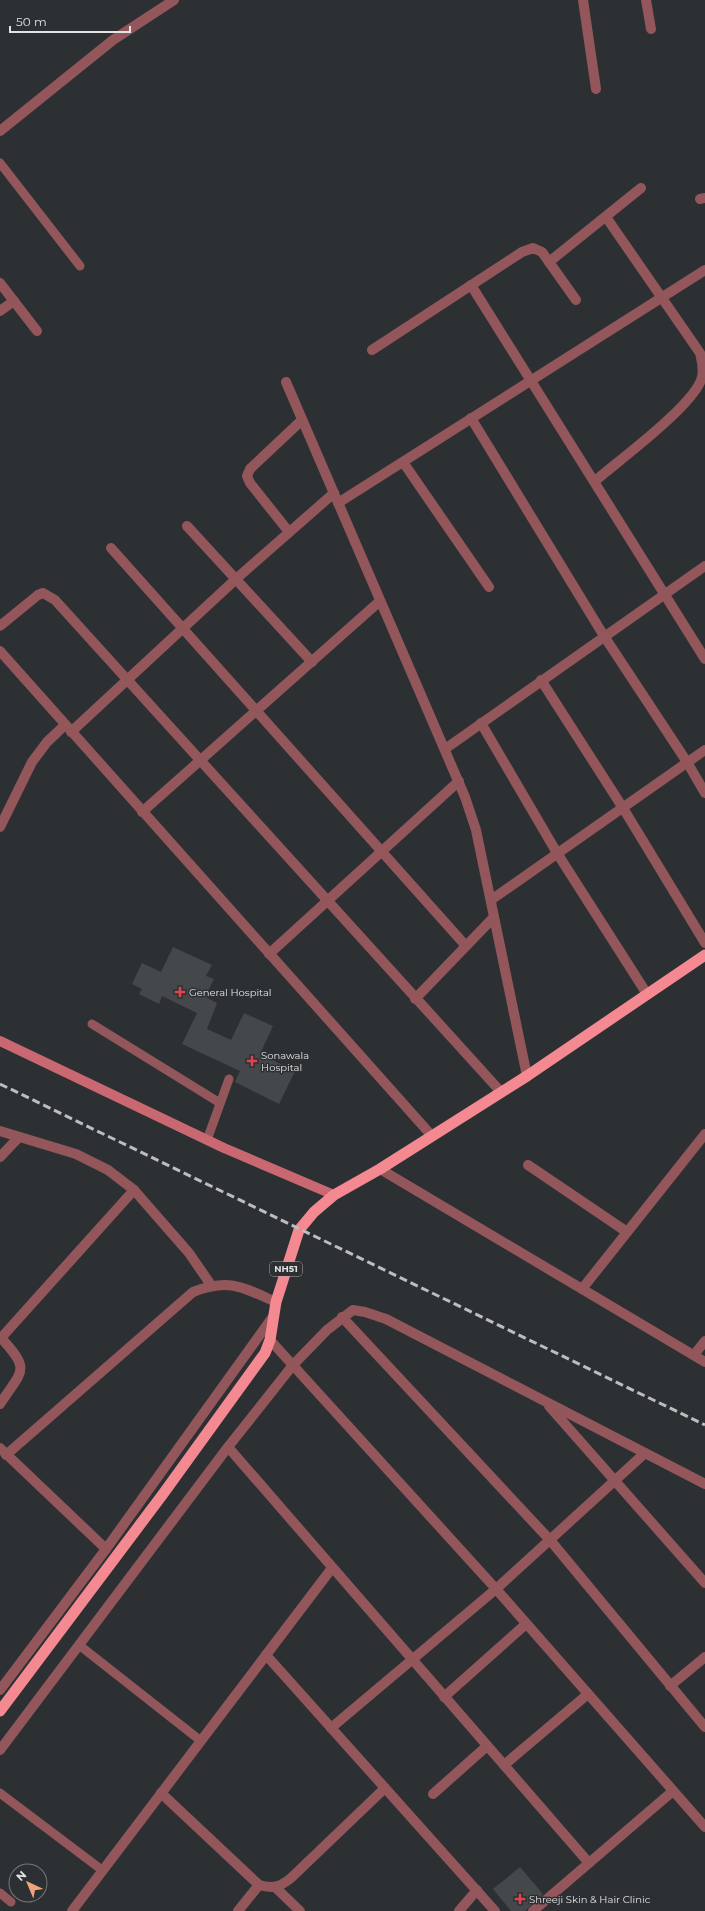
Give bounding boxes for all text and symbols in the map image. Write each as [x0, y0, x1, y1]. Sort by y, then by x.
scale bar [10, 8, 130, 34]
text: 50 m [16, 14, 47, 29]
marker: General Hospital [174, 986, 186, 998]
place label: General Hospital [189, 986, 272, 999]
place label: Sonawala Hospital [261, 1049, 309, 1074]
marker: Sonawala Hospital [246, 1055, 258, 1067]
road number: NH51 [270, 1262, 302, 1276]
north arrow [8, 1863, 48, 1903]
text: N [13, 1868, 29, 1884]
marker: Shreeji Skin & Hair Clinic [514, 1893, 526, 1905]
place label: Shreeji Skin & Hair Clinic [529, 1893, 651, 1906]

